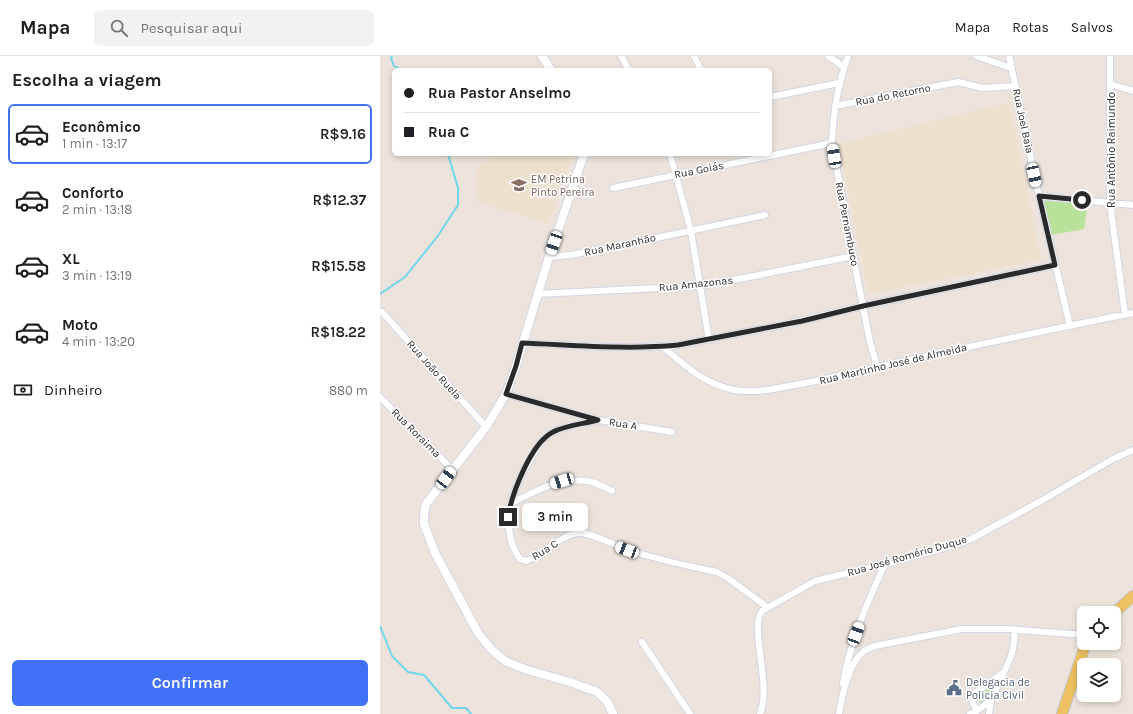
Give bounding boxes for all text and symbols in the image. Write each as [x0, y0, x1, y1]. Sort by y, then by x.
search box [94, 10, 374, 46]
text: Mapa [20, 17, 70, 39]
icon: search [108, 17, 130, 39]
text: Pesquisar aqui [140, 19, 242, 37]
text: Mapa [955, 19, 990, 36]
text: Rotas [1012, 19, 1049, 36]
text: Salvos [1071, 19, 1113, 36]
text: Escolha a viagem [12, 69, 162, 91]
street label: Rua do Retorno [854, 81, 932, 109]
text: Rua Pastor Anselmo [428, 84, 571, 102]
street label: Rua Joel Baia [1010, 87, 1036, 155]
street label: Rua Antônio Raimundo [1105, 92, 1118, 208]
icon: car [14, 116, 50, 152]
text: Econômico [62, 118, 141, 136]
text: Rua C [428, 123, 469, 141]
text: R$9.16 [320, 125, 366, 143]
text: 1 min · 13:17 [62, 136, 127, 151]
car [826, 143, 842, 169]
street label: Rua Goiás [673, 159, 725, 181]
car [1026, 162, 1042, 188]
place label: EM Petrina Pinto Pereira [531, 173, 594, 199]
school or university icon: EM Petrina Pinto Pereira [510, 176, 528, 194]
street label: Rua Pernambuco [832, 181, 862, 267]
icon: car [14, 182, 50, 218]
text: Conforto [62, 184, 124, 202]
text: R$12.37 [313, 191, 366, 209]
route start [1073, 191, 1091, 209]
text: 2 min · 13:18 [62, 202, 132, 217]
car [544, 230, 564, 256]
street label: Rua Maranhão [583, 231, 657, 259]
icon: car [14, 248, 50, 284]
text: XL [62, 250, 80, 268]
text: R$15.58 [311, 257, 366, 275]
text: 3 min · 13:19 [62, 268, 132, 283]
street label: Rua Amazonas [658, 274, 734, 294]
icon: car [14, 314, 50, 350]
text: Moto [62, 316, 98, 334]
text: R$18.22 [311, 323, 366, 341]
text: 4 min · 13:20 [62, 334, 135, 349]
street label: Rua João Ruela [404, 338, 464, 402]
street label: Rua Martinho José de Almeida [818, 341, 968, 387]
icon: cash [12, 379, 34, 401]
text: Dinheiro [44, 381, 102, 399]
text: 880 m [329, 383, 368, 398]
street label: Rua Roraima [389, 406, 443, 460]
street label: Rua A [608, 415, 639, 433]
car [434, 465, 458, 491]
car [549, 472, 575, 490]
callout: 3 min [522, 503, 588, 531]
route end [499, 508, 517, 526]
text: 3 min [537, 509, 573, 524]
street label: Rua José Romério Duque [846, 533, 969, 579]
street label: Rua C [529, 537, 561, 563]
car [614, 540, 640, 560]
map controls [1077, 606, 1121, 702]
button: locate [1077, 606, 1121, 650]
car [846, 621, 866, 647]
button: layers [1077, 658, 1121, 702]
button: Confirmar [12, 660, 368, 706]
place label: Delegacia de Policia Civil [966, 676, 1030, 702]
public building icon: Delegacia de Policia Civil [945, 679, 963, 697]

